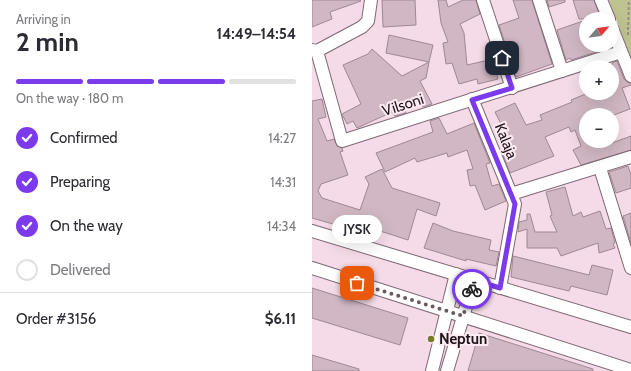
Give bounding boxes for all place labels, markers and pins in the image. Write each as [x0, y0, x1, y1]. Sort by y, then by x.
pin [485, 41, 519, 75]
callout: JYSK [332, 215, 382, 243]
pin [340, 266, 374, 300]
place label: Neptun [439, 330, 487, 348]
marker: Neptun [426, 334, 436, 344]

